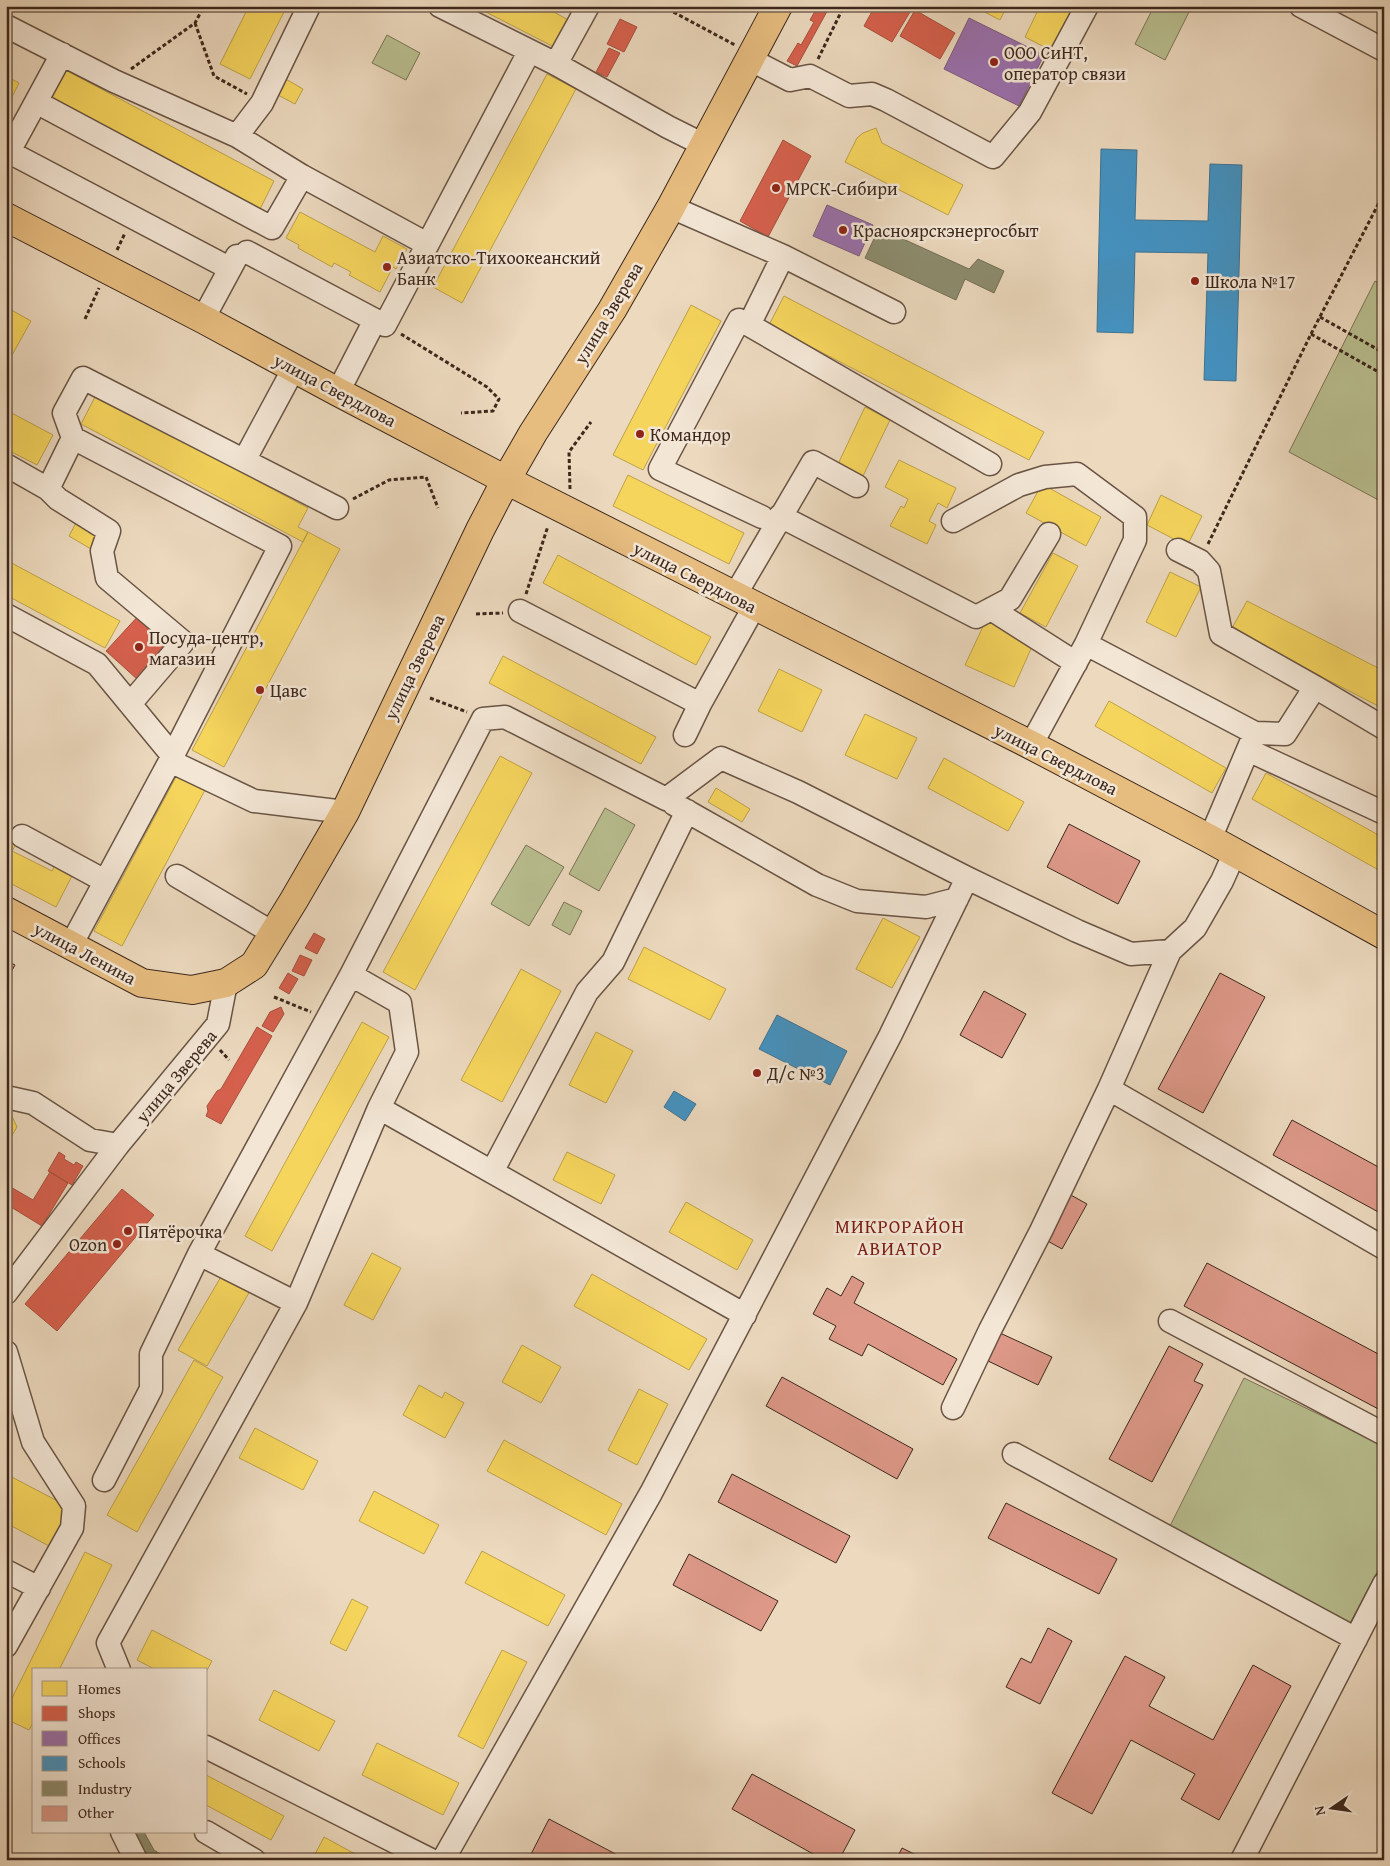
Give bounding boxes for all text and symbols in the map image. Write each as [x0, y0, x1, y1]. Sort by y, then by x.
place label: ООО СиНТ, оператор связи [1004, 39, 1126, 87]
marker: ООО СиНТ, оператор связи [988, 56, 1000, 68]
place label: МРСК-Сибири [786, 175, 898, 202]
marker: МРСК-Сибири [770, 182, 782, 194]
place label: Красноярскэнергосбыт [853, 217, 1039, 244]
marker: Красноярскэнергосбыт [837, 224, 849, 236]
place label: Азиатско-Тихоокеанский Банк [397, 244, 601, 292]
street label: улица Зверева [566, 257, 649, 370]
marker: Азиатско-Тихоокеанский Банк [381, 261, 393, 273]
place label: Школа №17 [1205, 268, 1295, 295]
marker: Школа №17 [1189, 275, 1201, 287]
street label: улица Свердлова [268, 346, 402, 434]
place label: Командор [650, 421, 731, 448]
marker: Командор [634, 428, 646, 440]
street label: улица Свердлова [628, 534, 762, 620]
street label: улица Зверева [376, 609, 451, 725]
place label: Посуда-центр, магазин [149, 624, 263, 672]
marker: Посуда-центр, магазин [133, 641, 145, 653]
place label: Цавс [270, 677, 307, 704]
marker: Цавс [254, 684, 266, 696]
street label: улица Свердлова [989, 716, 1123, 802]
street label: улица Ленина [28, 914, 141, 992]
street label: улица Зверева [128, 1023, 223, 1129]
place label: Д/с №3 [766, 1060, 825, 1087]
marker: Д/с №3 [751, 1067, 763, 1079]
district label: МИКРОРАЙОН АВИАТОР [835, 1212, 965, 1262]
place label: Пятёрочка [138, 1218, 223, 1245]
marker: Пятёрочка [122, 1225, 134, 1237]
place label: Ozon [69, 1231, 107, 1258]
marker: Ozon [111, 1238, 123, 1250]
legend [32, 1668, 208, 1834]
text: Homes [78, 1678, 121, 1699]
text: Shops [78, 1702, 115, 1723]
text: Offices [78, 1728, 121, 1749]
text: Schools [78, 1752, 126, 1773]
text: Industry [78, 1778, 133, 1799]
north arrow [1308, 1784, 1358, 1834]
text: Other [78, 1802, 114, 1823]
text: N [1308, 1803, 1330, 1818]

